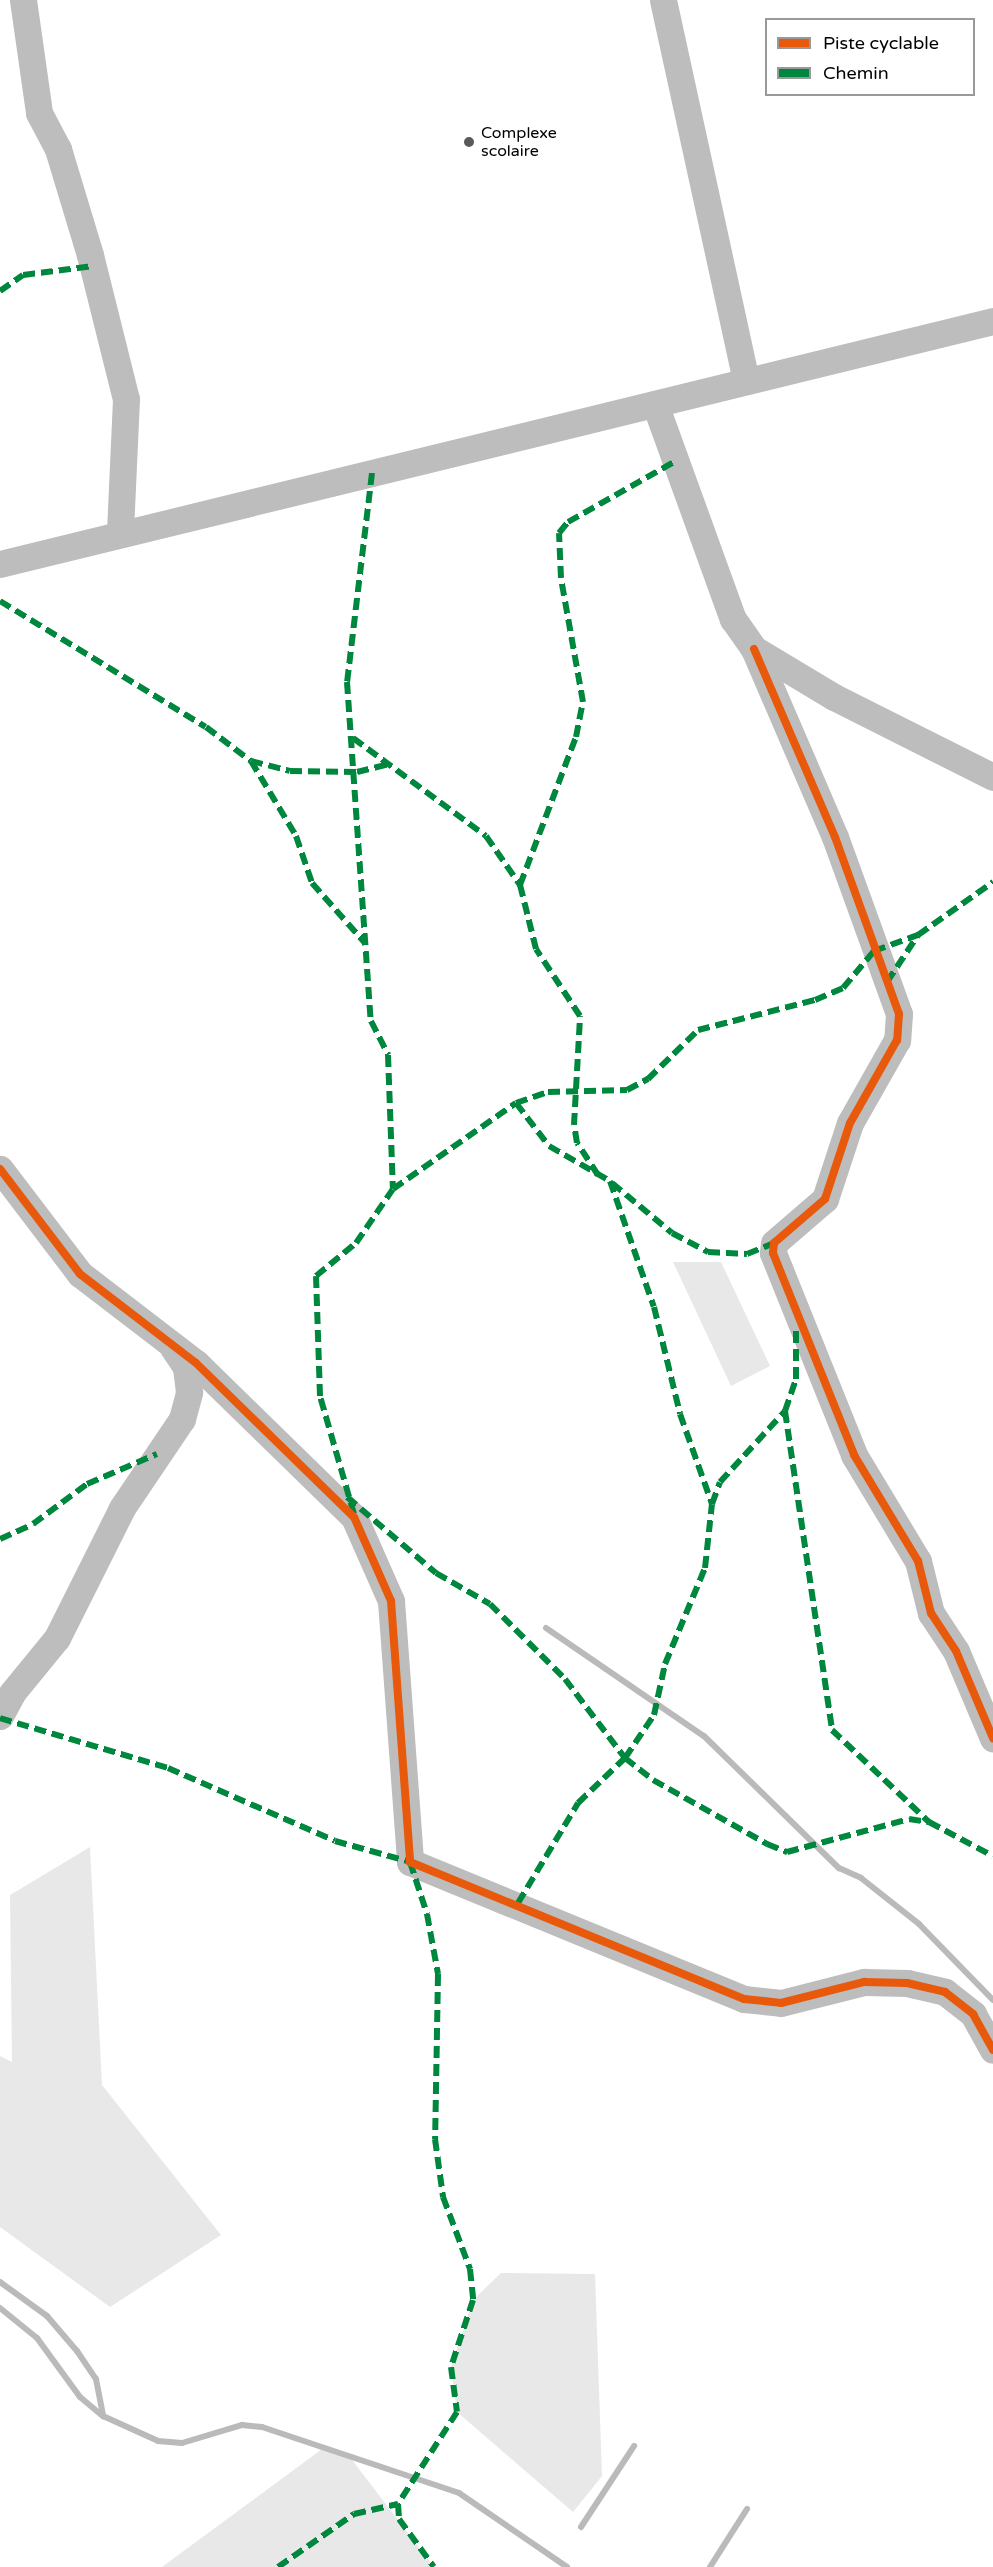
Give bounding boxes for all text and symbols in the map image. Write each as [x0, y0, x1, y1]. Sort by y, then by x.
legend [765, 18, 975, 96]
text: Piste cyclable [823, 32, 939, 54]
text: Chemin [823, 62, 889, 84]
place label: Complexe scolaire [481, 123, 557, 161]
marker: Complexe scolaire [462, 135, 476, 149]

